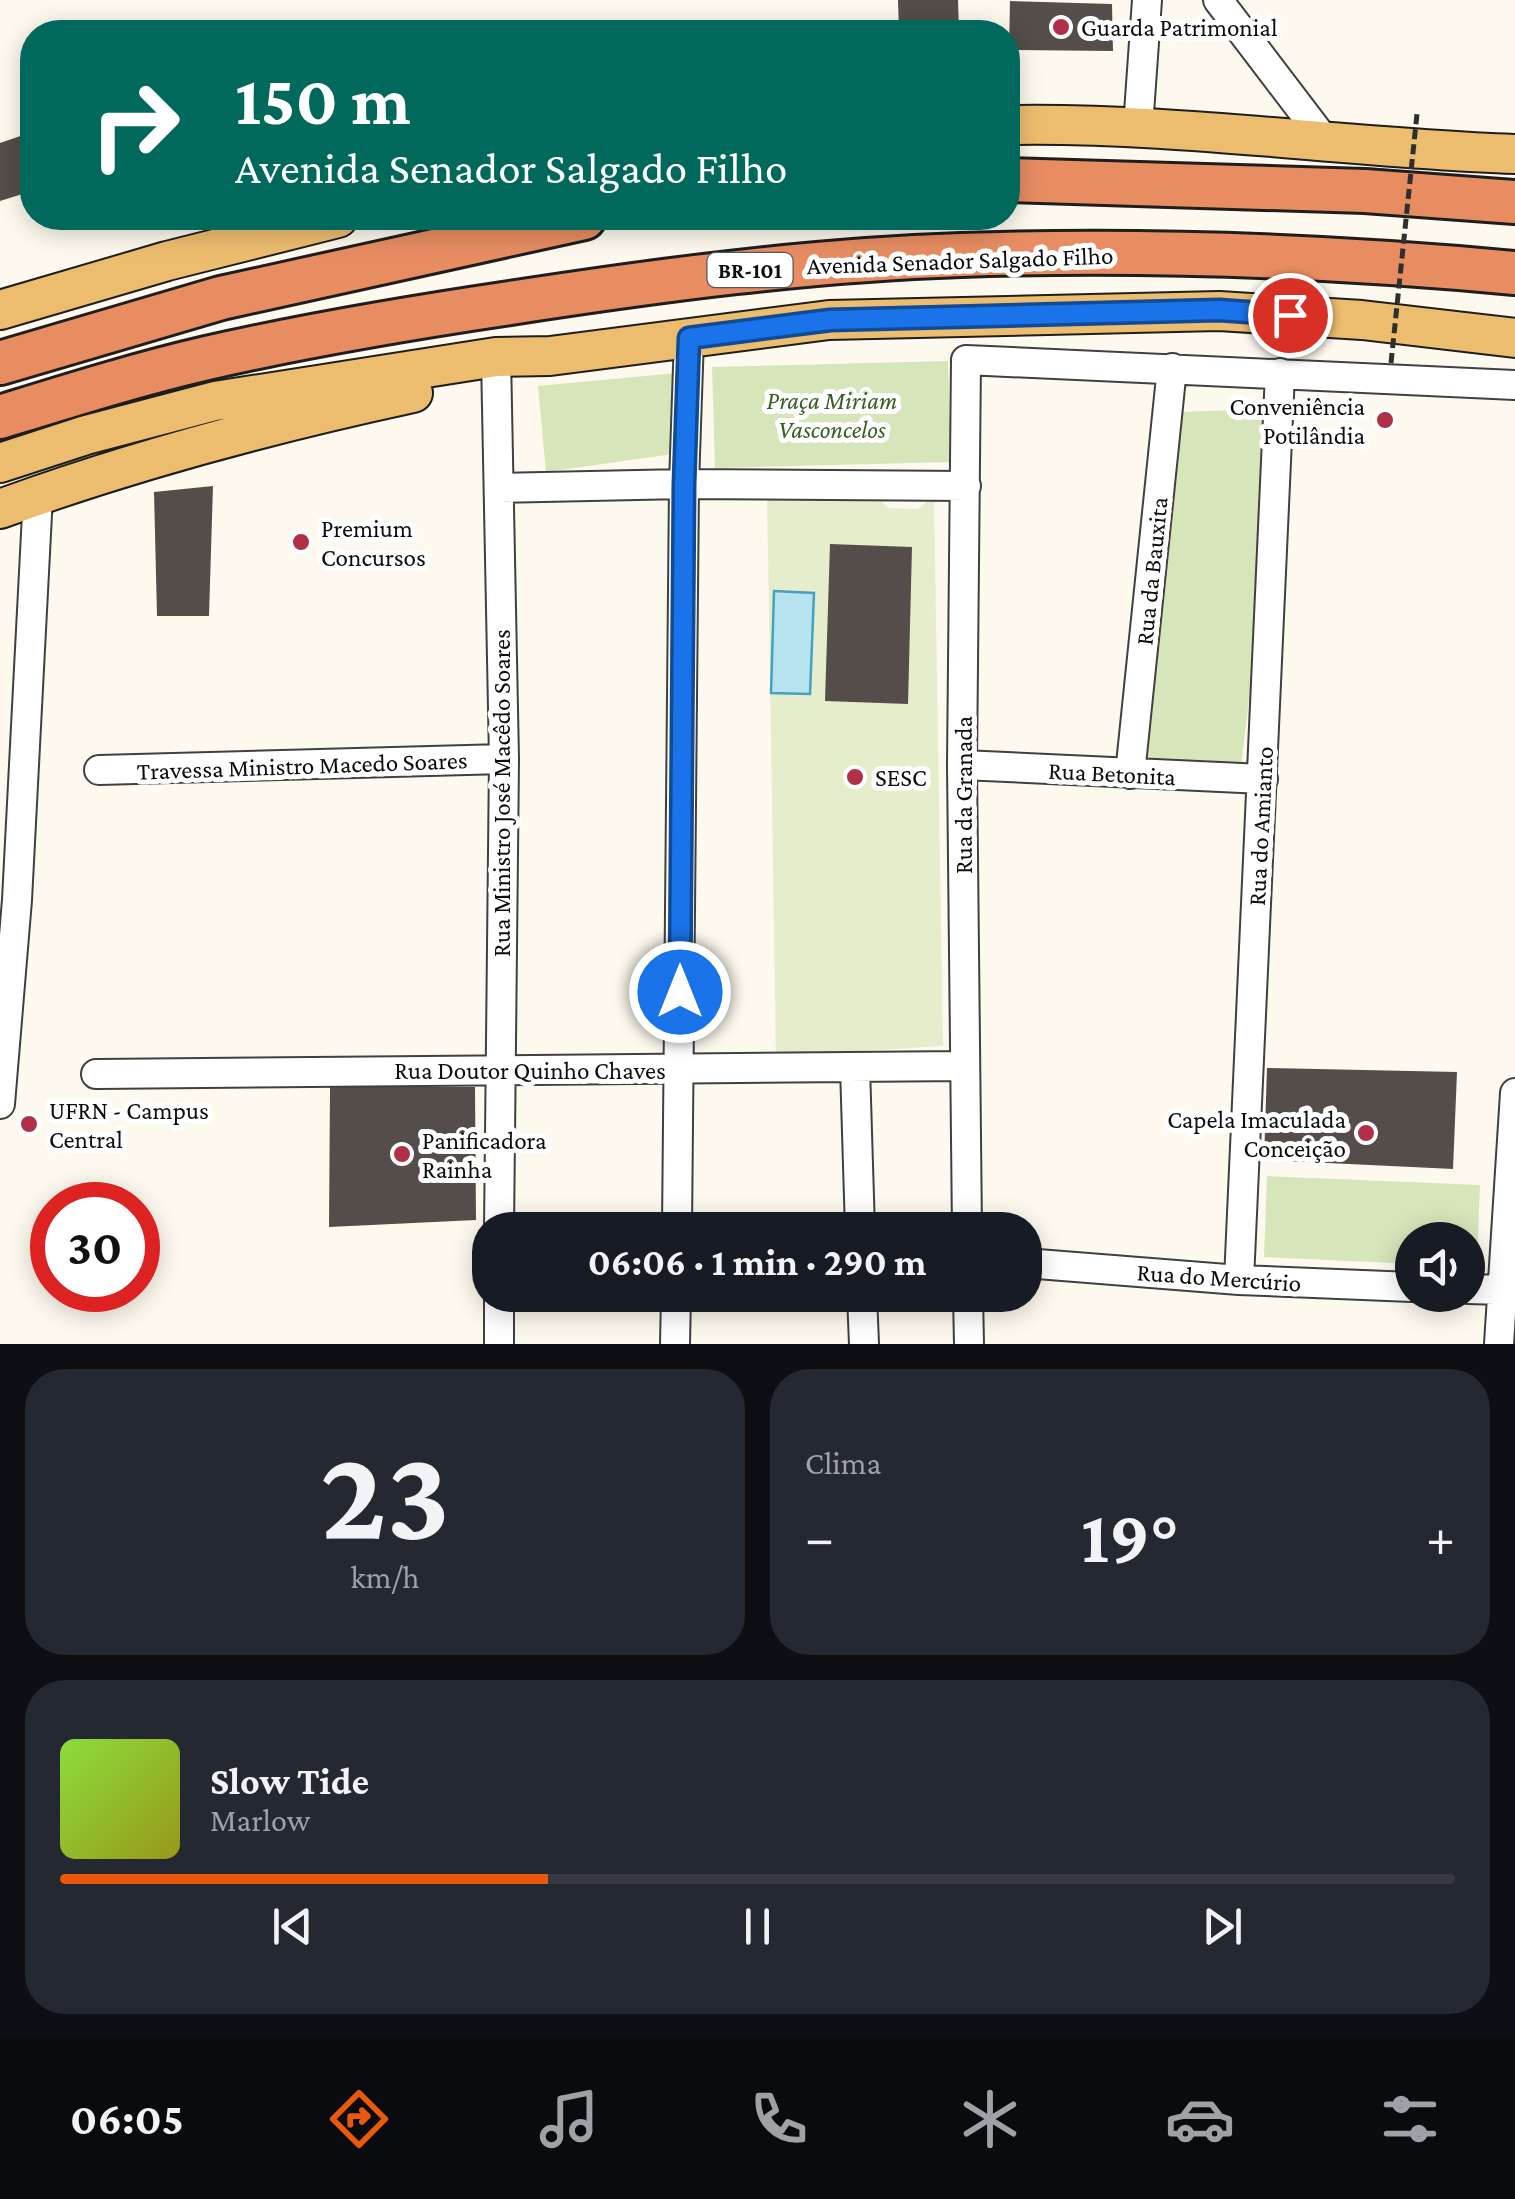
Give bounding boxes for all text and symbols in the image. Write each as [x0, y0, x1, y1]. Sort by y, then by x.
place label: Guarda Patrimonial [1081, 14, 1277, 41]
marker: Guarda Patrimonial [1050, 16, 1072, 38]
icon: right [70, 60, 200, 190]
text: 150 m [235, 61, 411, 139]
text: Avenida Senador Salgado Filho [235, 143, 787, 193]
street label: Avenida Senador Salgado Filho [806, 242, 1114, 280]
road number: BR-101 [708, 253, 792, 287]
pin [1248, 273, 1333, 358]
icon: arrive [1263, 288, 1318, 343]
park label: Praça Miriam Vasconcelos [767, 387, 897, 443]
place label: Conveniência Potilândia [1229, 393, 1365, 449]
marker: Conveniência Potilândia [1374, 409, 1396, 431]
street label: Rua da Bauxita [1130, 495, 1173, 647]
place label: Premium Concursos [321, 515, 426, 571]
marker: Premium Concursos [290, 531, 312, 553]
street label: Rua Ministro José Macêdo Soares [488, 629, 516, 957]
street label: Rua da Granada [950, 716, 977, 874]
street label: Travessa Ministro Macedo Soares [136, 746, 468, 785]
street label: Rua do Amianto [1243, 746, 1278, 906]
street label: Rua Betonita [1047, 757, 1177, 790]
place label: SESC [875, 764, 927, 791]
marker: SESC [844, 766, 866, 788]
position arrow [628, 940, 732, 1044]
street label: Rua Doutor Quinho Chaves [394, 1057, 666, 1084]
place label: UFRN - Campus Central [49, 1097, 209, 1153]
place label: Capela Imaculada Conceição [1167, 1106, 1346, 1163]
marker: UFRN - Campus Central [18, 1113, 40, 1135]
marker: Capela Imaculada Conceição [1355, 1122, 1377, 1144]
place label: Panificadora Rainha [422, 1127, 547, 1183]
marker: Panificadora Rainha [391, 1143, 413, 1165]
speed limit sign: 30 [30, 1182, 160, 1312]
map controls [1395, 1222, 1485, 1312]
button: sound [1395, 1222, 1485, 1312]
text: 06:06 · 1 min · 290 m [588, 1241, 926, 1283]
street label: Rua do Mercúrio [1136, 1258, 1302, 1297]
text: 23 [320, 1421, 450, 1566]
text: Clima [805, 1445, 881, 1481]
text: 19° [1081, 1495, 1179, 1578]
text: − [805, 1507, 834, 1568]
text: + [1426, 1507, 1455, 1568]
text: km/h [351, 1559, 420, 1595]
text: Slow Tide [210, 1760, 369, 1802]
text: Marlow [210, 1802, 310, 1838]
icon: previous [265, 1899, 320, 1954]
icon: pause [730, 1899, 785, 1954]
icon: next [1195, 1899, 1250, 1954]
icon: directions [324, 2084, 394, 2154]
icon: music [534, 2084, 604, 2154]
icon: phone [744, 2084, 814, 2154]
icon: climate [955, 2084, 1025, 2154]
icon: car [1165, 2084, 1235, 2154]
icon: filters [1375, 2084, 1445, 2154]
text: 06:05 [70, 2094, 184, 2144]

